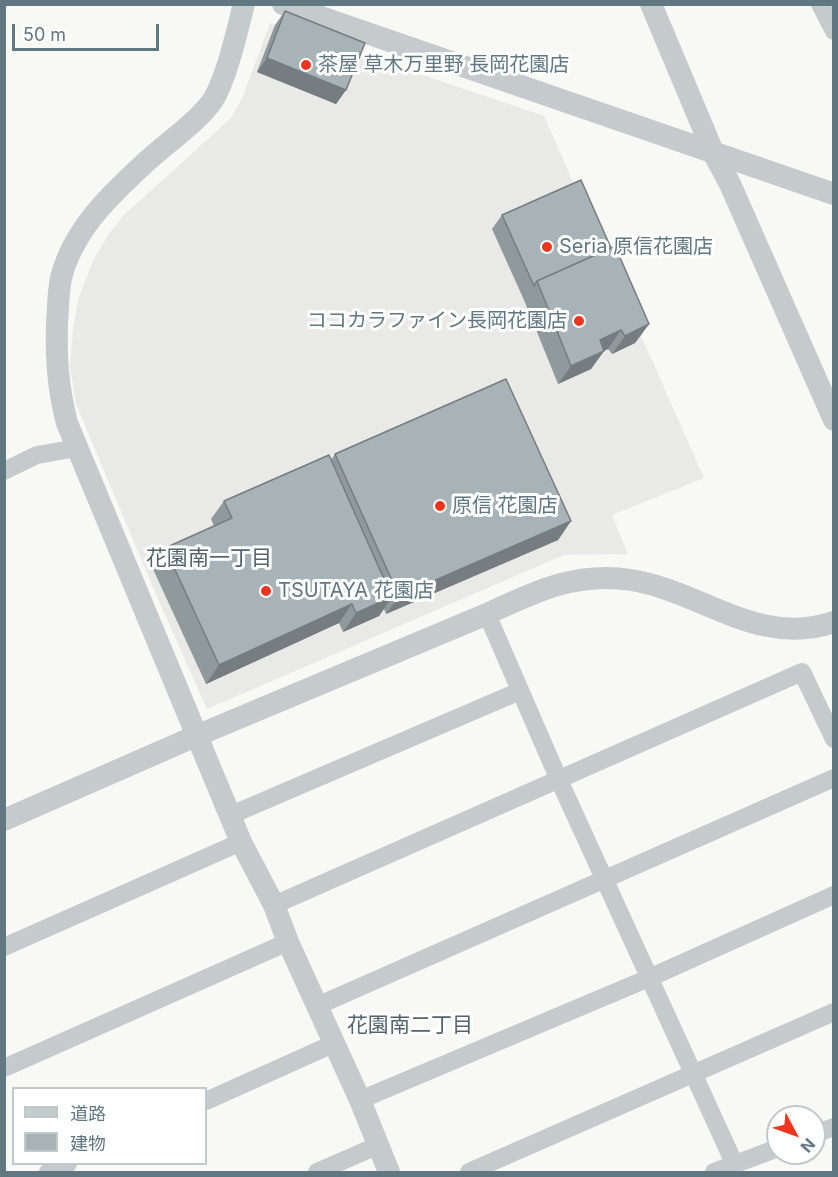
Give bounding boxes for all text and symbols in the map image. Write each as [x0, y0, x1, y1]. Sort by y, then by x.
scale bar [15, 12, 162, 50]
text: 50 m [23, 24, 66, 45]
place label: 茶屋 草木万里野 長岡花園店 [318, 53, 569, 77]
marker: 茶屋 草木万里野 長岡花園店 [299, 58, 313, 72]
place label: Seria 原信花園店 [559, 235, 713, 259]
marker: Seria 原信花園店 [540, 240, 554, 254]
place label: ココカラファイン長岡花園店 [307, 309, 567, 333]
marker: ココカラファイン長岡花園店 [572, 314, 586, 328]
place label: 原信 花園店 [452, 494, 558, 518]
marker: 原信 花園店 [433, 499, 447, 513]
district label: 花園南一丁目 [146, 546, 272, 572]
place label: TSUTAYA 花園店 [278, 579, 434, 603]
marker: TSUTAYA 花園店 [259, 584, 273, 598]
district label: 花園南二丁目 [347, 1013, 473, 1039]
legend [12, 1087, 207, 1165]
text: 道路 [70, 1103, 106, 1124]
north arrow [766, 1105, 826, 1165]
text: 建物 [70, 1133, 106, 1154]
text: N [797, 1134, 820, 1157]

